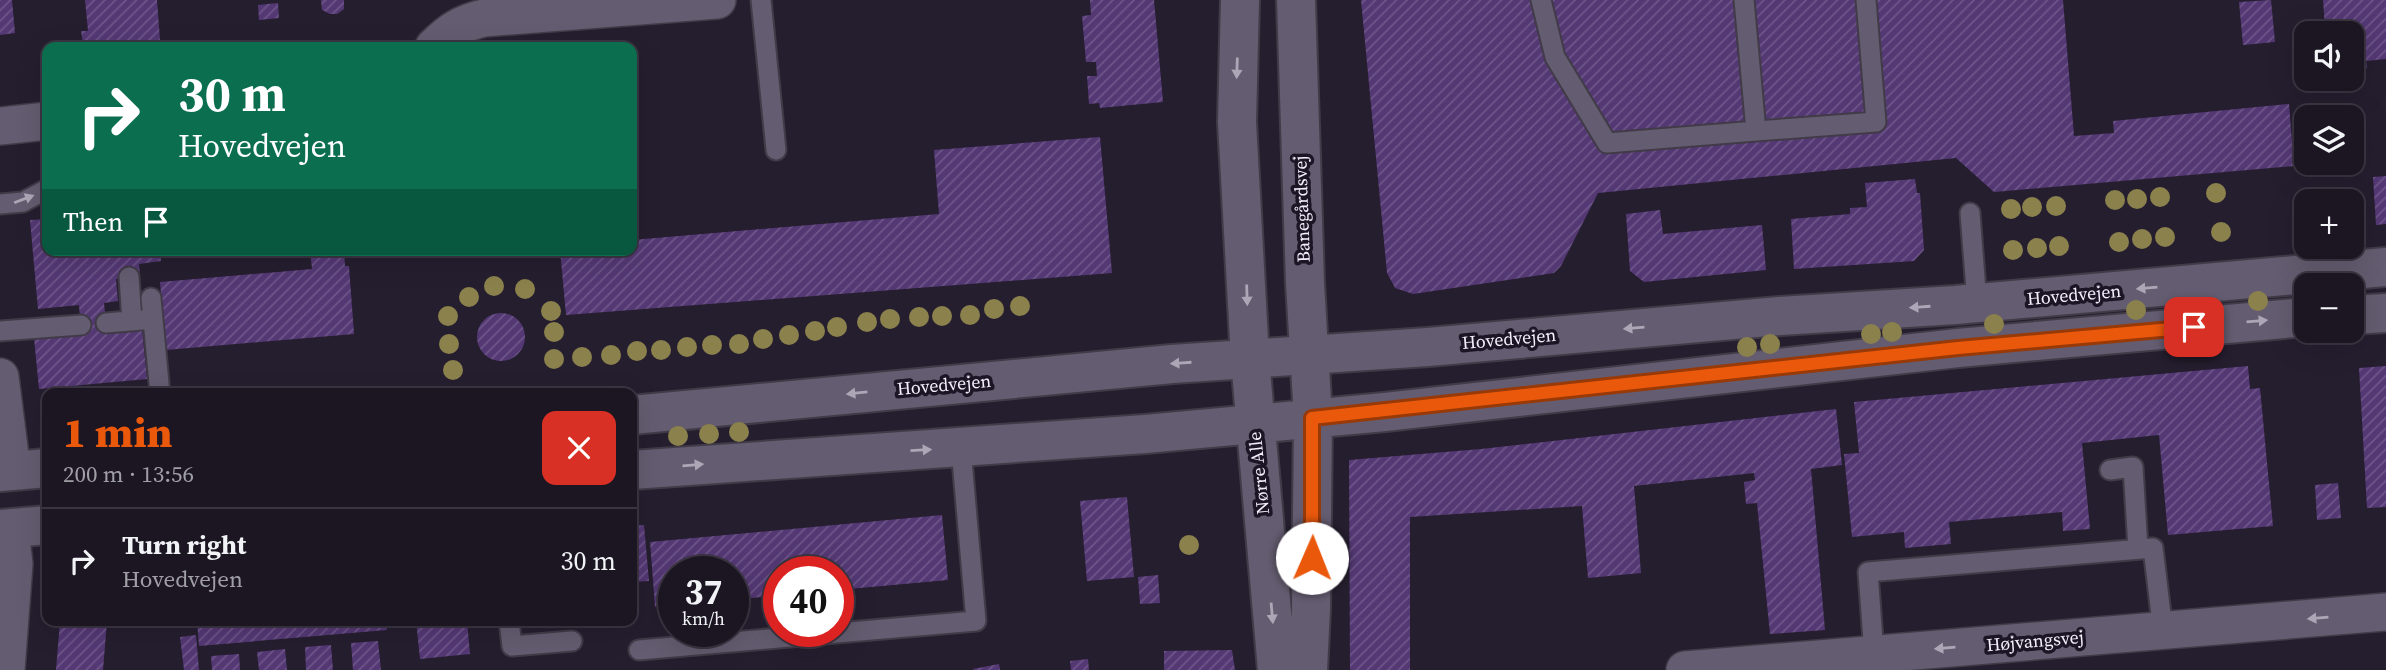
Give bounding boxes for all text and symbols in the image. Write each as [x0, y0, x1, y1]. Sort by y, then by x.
map controls [2294, 21, 2364, 343]
button: sound [2294, 21, 2364, 91]
one-way arrow [1231, 57, 1243, 79]
text: 30 m [178, 60, 286, 127]
icon: right [63, 70, 154, 161]
button: layers [2294, 105, 2364, 175]
text: Hovedvejen [178, 124, 346, 168]
street label: Banegårdsvej [1287, 155, 1316, 263]
button: + [2294, 189, 2364, 259]
one-way arrow [14, 193, 35, 204]
icon: arrive [137, 203, 175, 241]
text: Then [63, 204, 123, 240]
button: − [2294, 273, 2364, 343]
street label: Hovedvejen [2026, 278, 2122, 311]
one-way arrow [2136, 283, 2158, 294]
one-way arrow [1242, 285, 1253, 307]
pin [2164, 297, 2224, 357]
one-way arrow [1909, 302, 1931, 313]
icon: arrive [2175, 308, 2213, 346]
one-way arrow [2247, 315, 2269, 326]
street label: Hovedvejen [1461, 322, 1557, 355]
one-way arrow [1623, 323, 1645, 334]
one-way arrow [1170, 358, 1192, 369]
street label: Hovedvejen [896, 368, 992, 401]
one-way arrow [846, 388, 868, 399]
text: 1 min [63, 403, 173, 461]
button: close [542, 411, 616, 485]
street label: Nørre Alle [1242, 430, 1275, 516]
one-way arrow [910, 444, 932, 455]
text: 200 m · 13:56 [63, 458, 194, 490]
one-way arrow [682, 459, 704, 470]
position arrow [1275, 521, 1349, 595]
text: Turn right [122, 527, 246, 563]
icon: right [63, 542, 101, 580]
text: 30 m [561, 543, 616, 579]
speed limit sign: 40 [763, 556, 854, 647]
text: Hovedvejen [122, 563, 243, 595]
text: 37 [685, 568, 722, 616]
one-way arrow [1267, 603, 1278, 625]
text: km/h [682, 606, 725, 631]
one-way arrow [2307, 612, 2329, 623]
street label: Højvangsvej [1985, 624, 2085, 657]
one-way arrow [1934, 643, 1956, 654]

